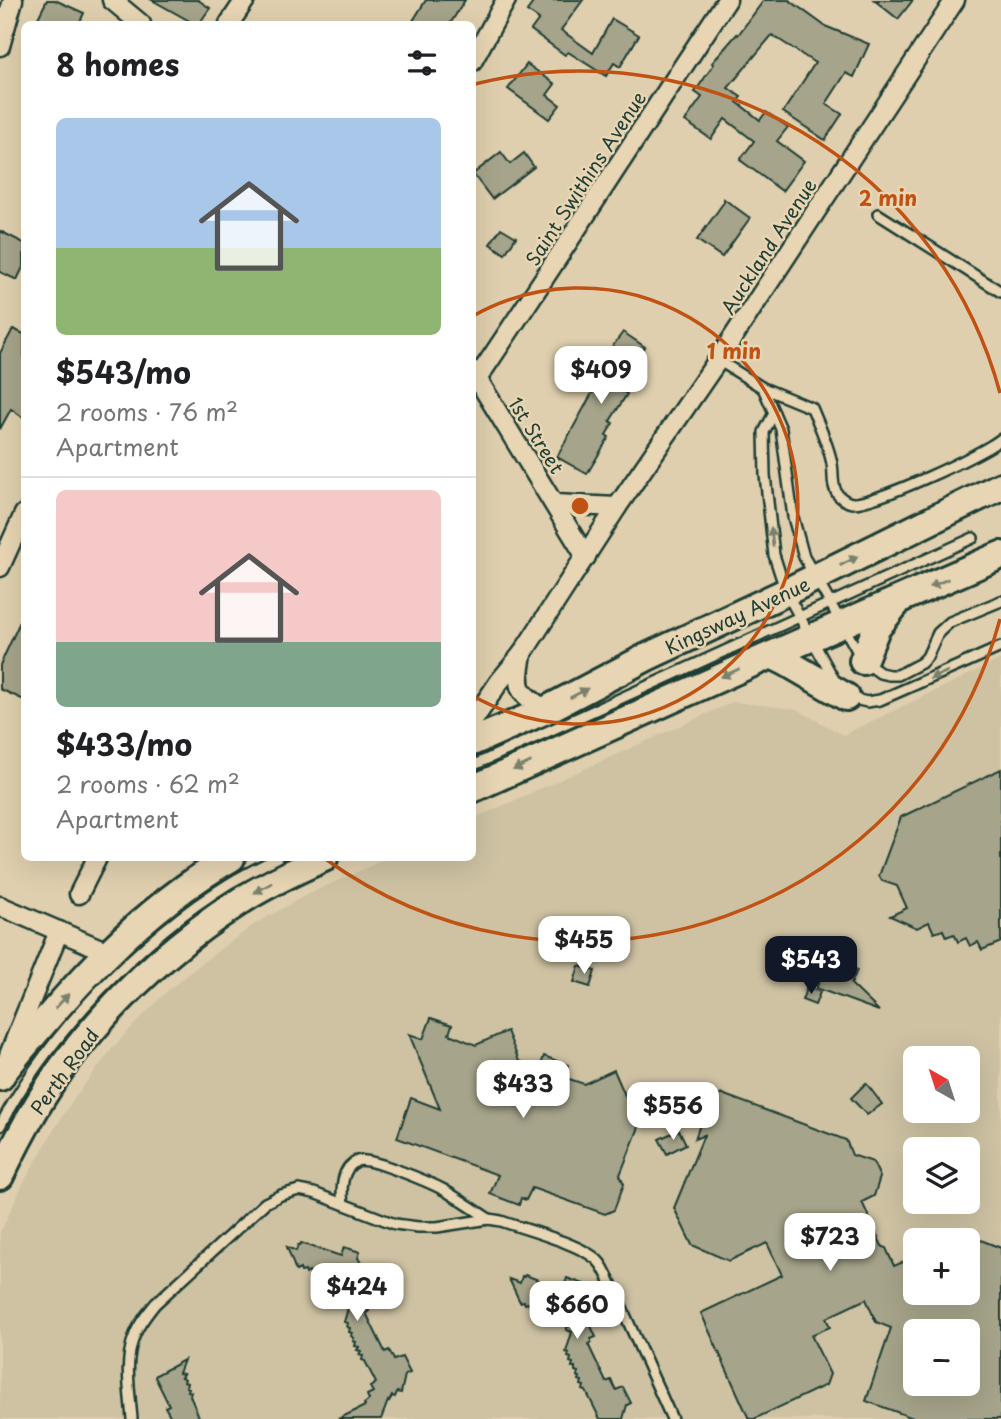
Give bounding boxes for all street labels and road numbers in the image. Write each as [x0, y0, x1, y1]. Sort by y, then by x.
street label: Saint Swithins Avenue [518, 85, 652, 271]
street label: Auckland Avenue [713, 172, 823, 320]
street label: 1st Street [502, 391, 572, 479]
street label: Kingsway Avenue [660, 569, 814, 661]
street label: Perth Road [23, 1022, 105, 1120]

